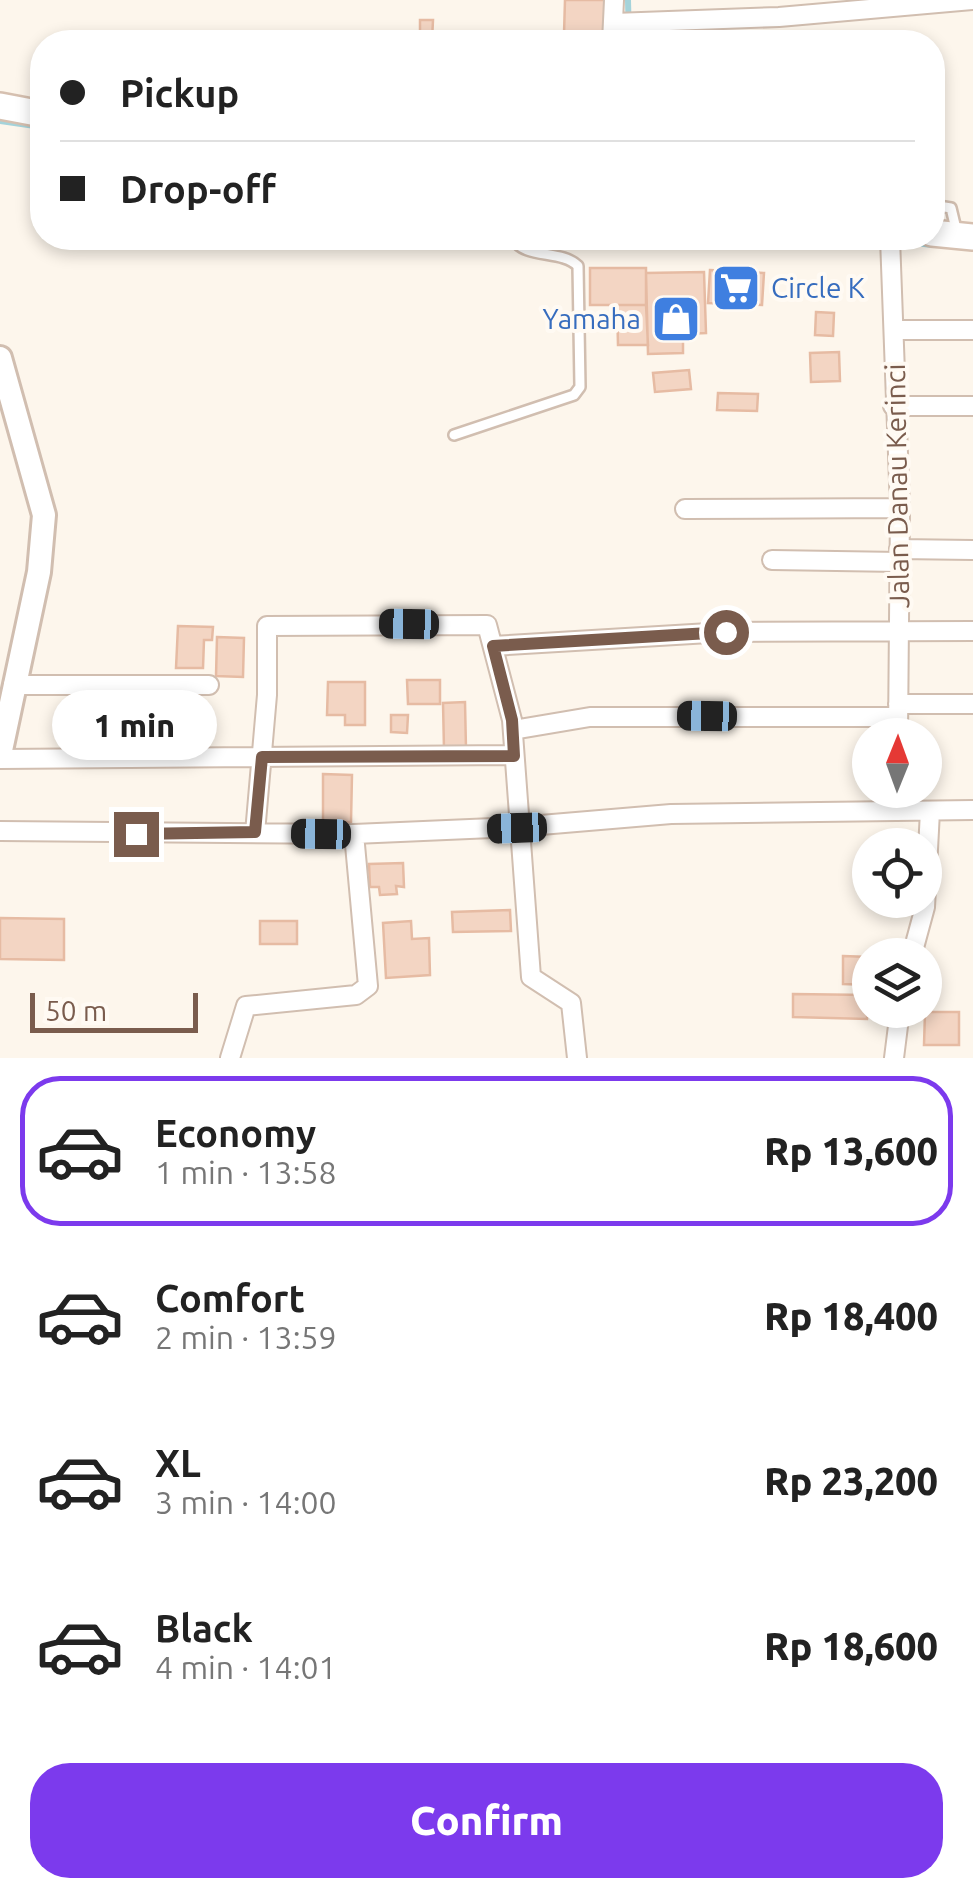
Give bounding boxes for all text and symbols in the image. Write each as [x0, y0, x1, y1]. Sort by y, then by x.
text: Pickup [120, 72, 239, 114]
text: Drop-off [120, 168, 276, 210]
supermarket icon: Circle K [710, 262, 762, 314]
place label: Circle K [771, 272, 865, 303]
shop icon: Yamaha [650, 293, 702, 345]
place label: Yamaha [542, 303, 641, 334]
street label: Jalan Danau Kerinci [879, 363, 914, 609]
car [379, 608, 439, 640]
route start [704, 610, 749, 655]
callout: 1 min [54, 689, 218, 759]
car [677, 700, 737, 732]
text: 1 min [94, 707, 175, 743]
north arrow [852, 718, 942, 808]
map controls [852, 718, 942, 1028]
route end [114, 812, 159, 857]
car [486, 812, 548, 844]
car [291, 818, 351, 850]
button: locate [852, 828, 942, 918]
button: layers [852, 938, 942, 1028]
scale bar [30, 988, 198, 1032]
text: 50 m [45, 995, 107, 1026]
icon: car [35, 1106, 125, 1196]
text: Economy [155, 1112, 316, 1154]
text: Rp 13,600 [764, 1130, 938, 1172]
text: 1 min · 13:58 [155, 1154, 337, 1190]
icon: car [35, 1271, 125, 1361]
text: Comfort [155, 1277, 305, 1319]
text: Rp 18,400 [764, 1295, 938, 1337]
text: 2 min · 13:59 [155, 1319, 337, 1355]
icon: car [35, 1436, 125, 1526]
text: XL [155, 1442, 201, 1484]
text: Rp 23,200 [764, 1460, 938, 1502]
text: 3 min · 14:00 [155, 1484, 337, 1520]
icon: car [35, 1601, 125, 1691]
text: Black [155, 1607, 253, 1649]
text: Rp 18,600 [764, 1625, 938, 1667]
text: 4 min · 14:01 [155, 1649, 337, 1685]
button: Confirm [30, 1763, 943, 1878]

